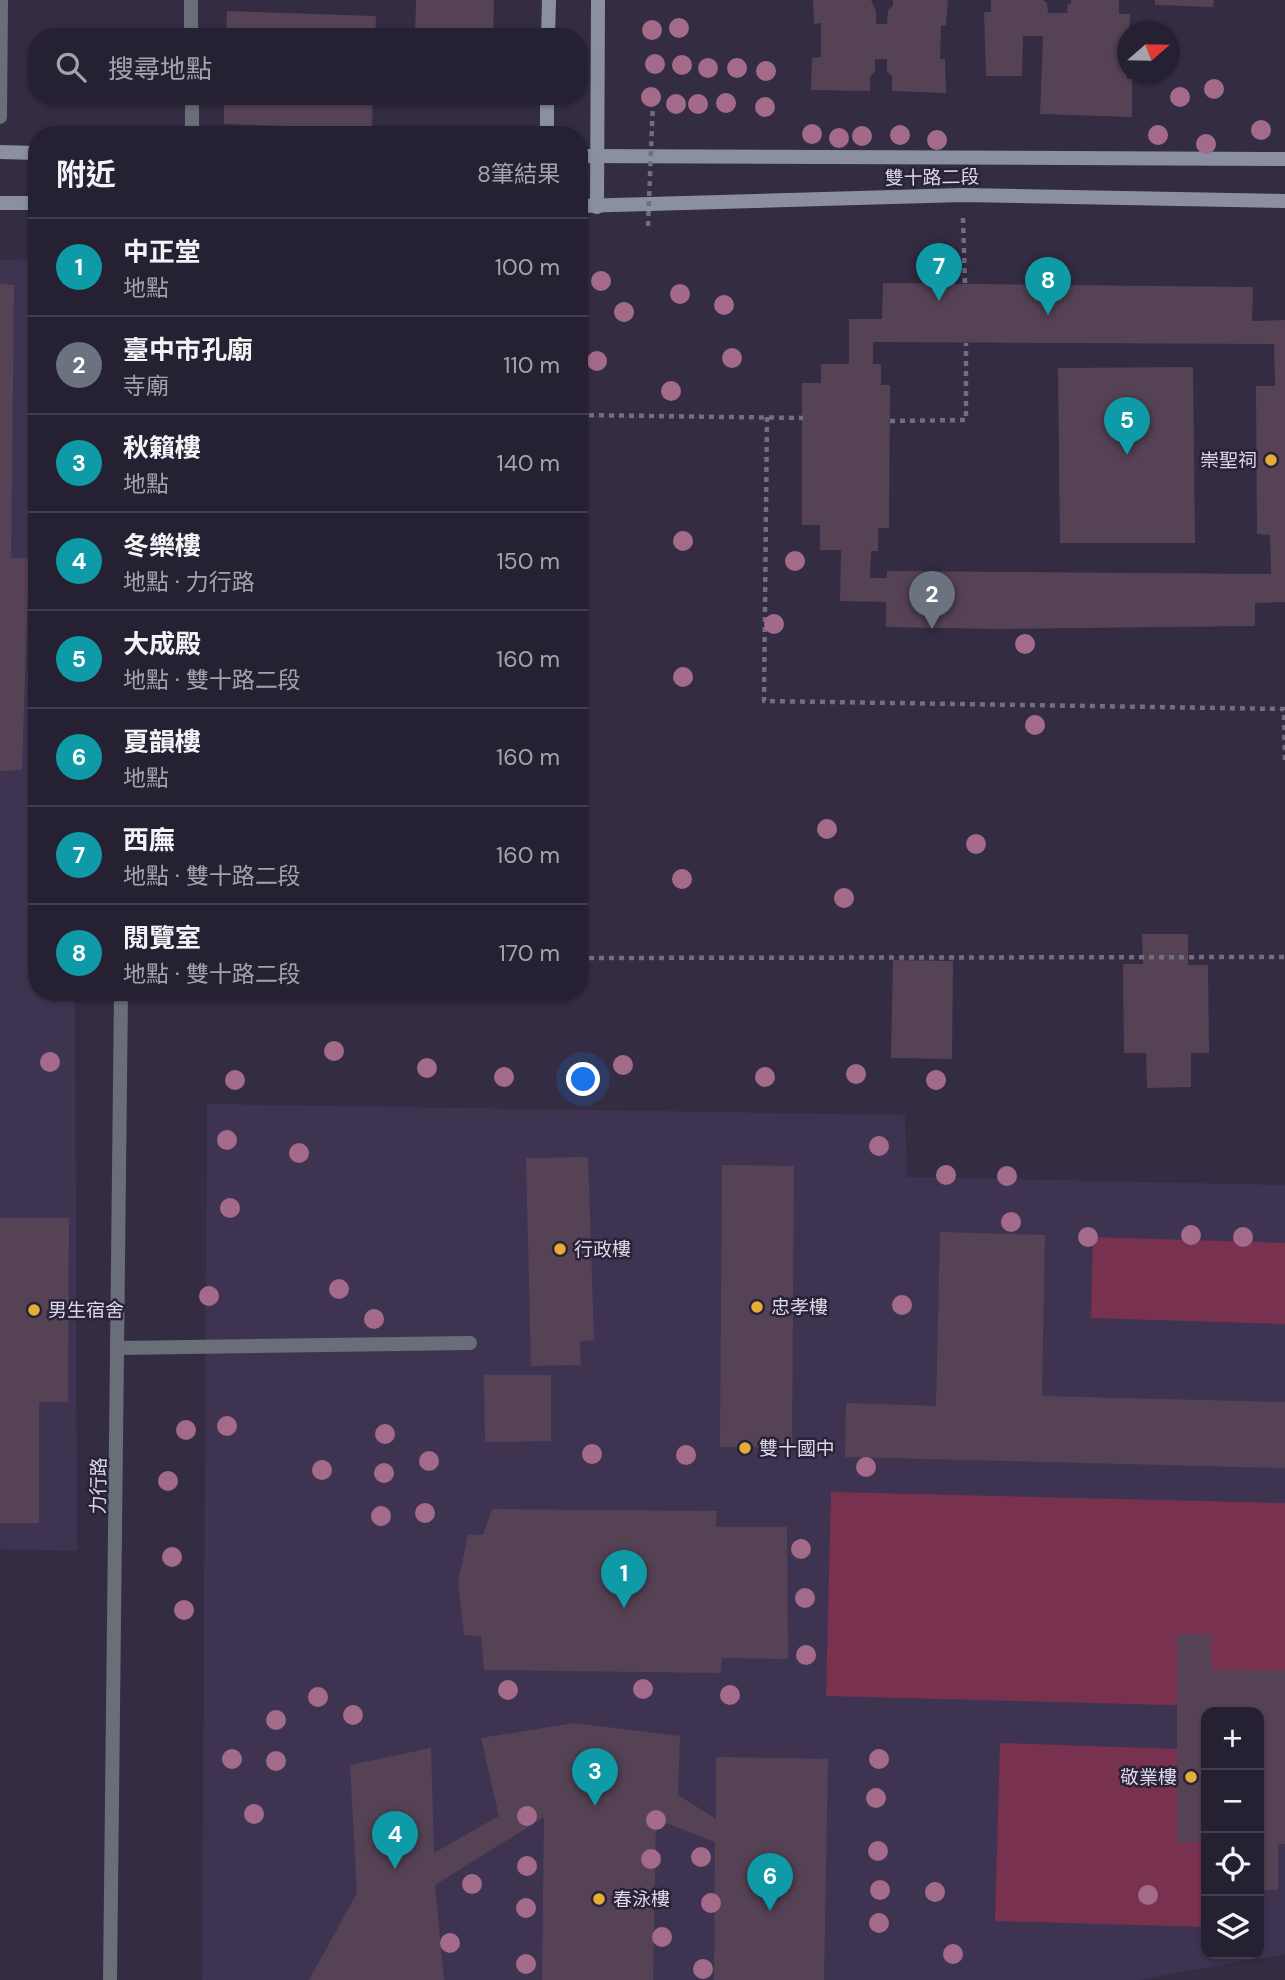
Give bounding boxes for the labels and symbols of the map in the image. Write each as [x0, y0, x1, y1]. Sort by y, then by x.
north arrow [1117, 21, 1180, 84]
street label: 雙十路二段 [884, 164, 980, 191]
pin: 7 [916, 243, 962, 301]
pin: 8 [1025, 257, 1071, 315]
pin: 5 [1104, 397, 1150, 455]
place label: 崇聖祠 [1200, 448, 1257, 473]
marker: 崇聖祠 [1263, 452, 1279, 468]
pin: 2 [909, 571, 955, 629]
your location [566, 1062, 600, 1096]
place label: 行政樓 [574, 1237, 631, 1262]
marker: 行政樓 [552, 1241, 568, 1257]
place label: 忠孝樓 [771, 1295, 828, 1320]
place label: 男生宿舍 [48, 1298, 124, 1323]
marker: 忠孝樓 [749, 1299, 765, 1315]
marker: 男生宿舍 [26, 1302, 42, 1318]
place label: 雙十國中 [759, 1436, 835, 1461]
marker: 雙十國中 [737, 1440, 753, 1456]
street label: 力行路 [86, 1457, 111, 1515]
pin: 1 [601, 1550, 647, 1608]
pin: 3 [572, 1748, 618, 1806]
place label: 敬業樓 [1120, 1765, 1177, 1790]
marker: 敬業樓 [1183, 1769, 1199, 1785]
pin: 4 [372, 1811, 418, 1869]
pin: 6 [747, 1853, 793, 1911]
place label: 春泳樓 [613, 1887, 670, 1912]
marker: 春泳樓 [591, 1891, 607, 1907]

